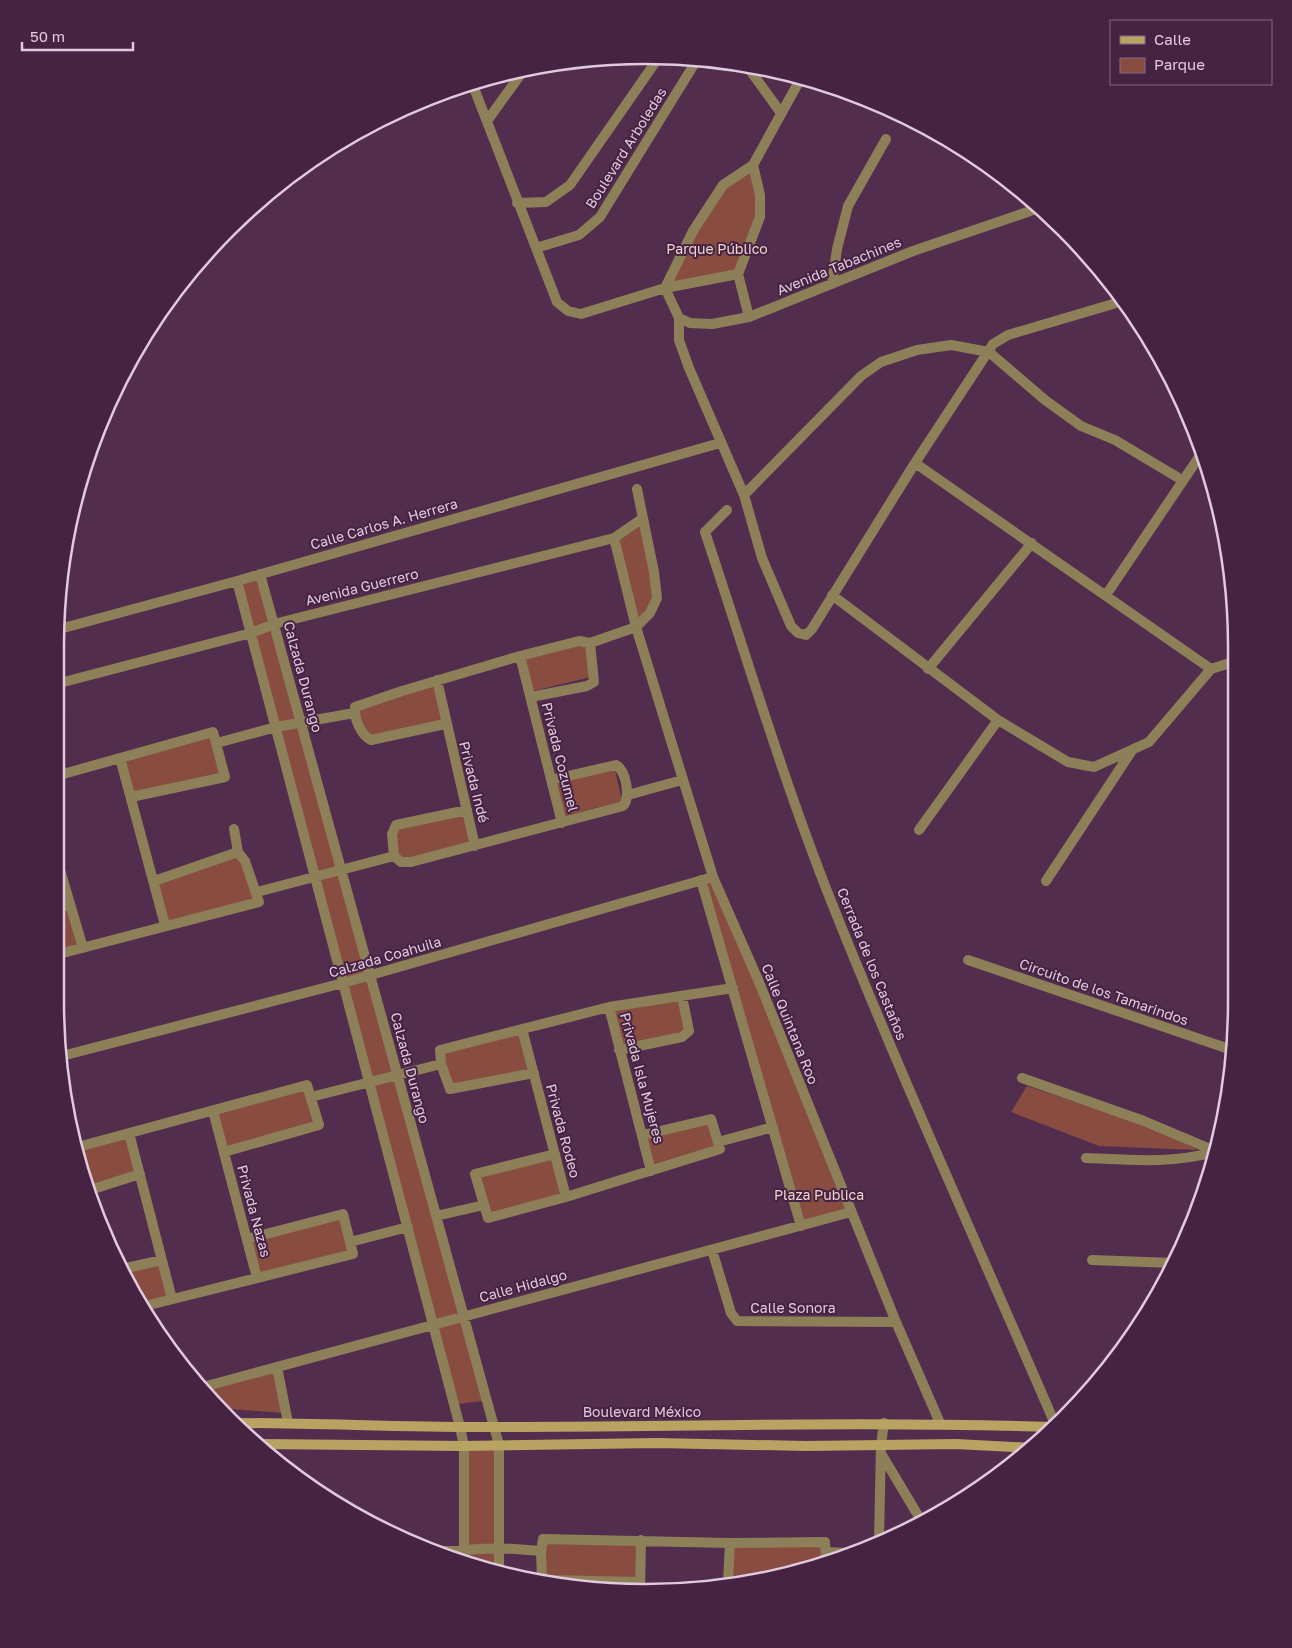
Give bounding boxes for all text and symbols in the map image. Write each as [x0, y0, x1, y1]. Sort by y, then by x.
scale bar [22, 20, 134, 52]
legend [1110, 20, 1272, 85]
text: 50 m [30, 27, 65, 45]
text: Calle [1154, 30, 1191, 48]
text: Parque [1154, 55, 1205, 73]
street label: Boulevard Arboledas [581, 84, 670, 211]
street label: Avenida Tabachines [774, 233, 903, 298]
park label: Parque Público [666, 240, 768, 257]
street label: Calle Carlos A. Herrera [308, 494, 460, 553]
street label: Avenida Guerrero [304, 564, 420, 609]
street label: Calzada Durango [280, 619, 326, 734]
street label: Privada Cozumel [539, 700, 582, 813]
street label: Privada Indé [456, 739, 493, 824]
street label: Cerrada de los Castaños [834, 885, 911, 1043]
street label: Calzada Coahuila [327, 932, 443, 981]
street label: Circuito de los Tamarindos [1017, 955, 1191, 1028]
street label: Calle Quintana Roo [758, 961, 822, 1087]
street label: Calzada Durango [387, 1010, 433, 1125]
street label: Privada Isla Mujeres [617, 1011, 668, 1145]
street label: Privada Rodeo [543, 1082, 584, 1180]
street label: Privada Nazas [234, 1163, 275, 1259]
park label: Plaza Publica [774, 1186, 864, 1203]
street label: Calle Hidalgo [477, 1266, 569, 1305]
street label: Calle Sonora [750, 1299, 836, 1316]
street label: Boulevard México [583, 1403, 701, 1420]

